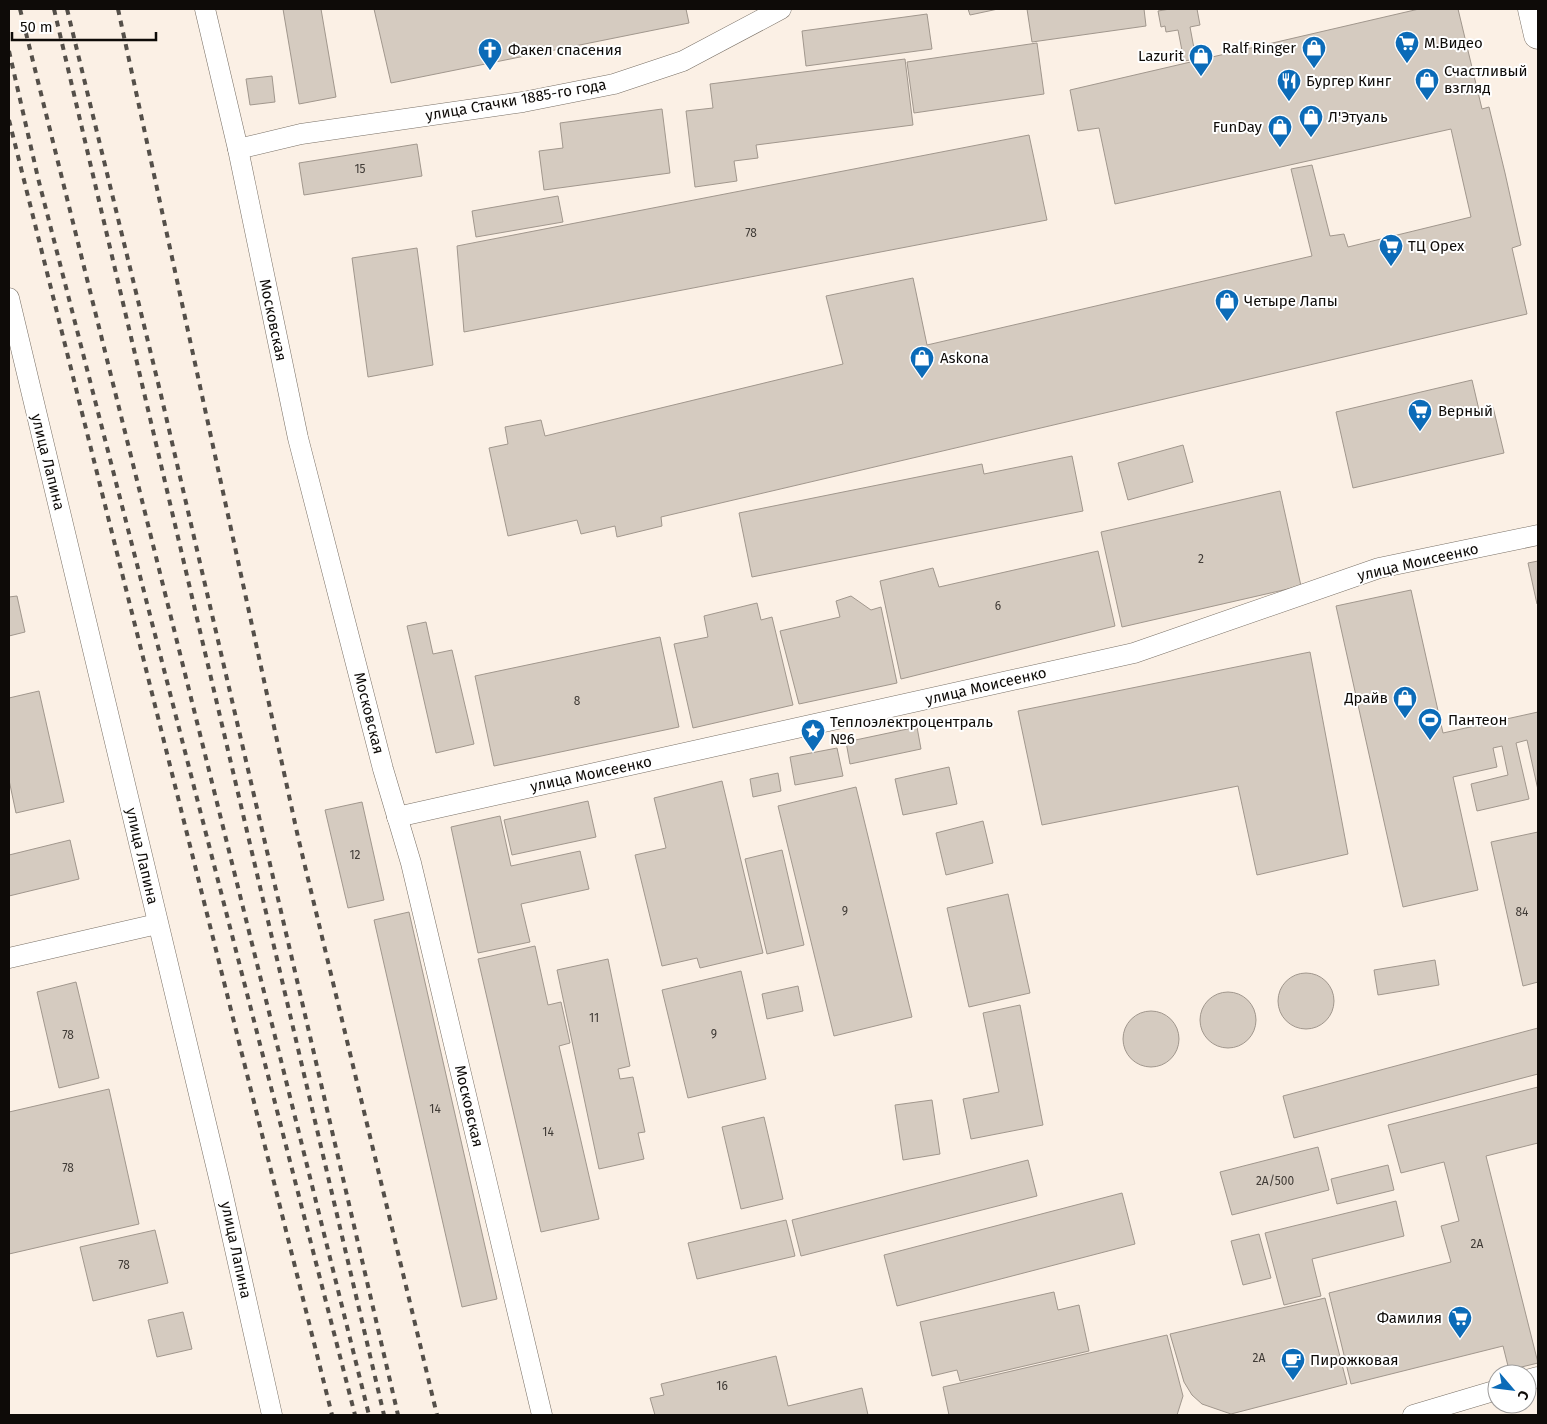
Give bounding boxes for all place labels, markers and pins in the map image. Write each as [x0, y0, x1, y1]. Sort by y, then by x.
supermarket icon: М.Видео [1394, 30, 1420, 64]
place label: М.Видео [1424, 34, 1483, 52]
shop icon: Ralf Ringer [1301, 35, 1327, 69]
church icon: Факел спасения [477, 37, 503, 71]
place label: Ralf Ringer [1222, 39, 1296, 57]
place label: Факел спасения [508, 41, 622, 59]
shop icon: Lazurit [1188, 43, 1214, 77]
place label: Lazurit [1138, 47, 1185, 65]
place label: Счастливый взгляд [1444, 62, 1527, 97]
shop icon: Счастливый взгляд [1414, 67, 1440, 101]
restaurant icon: Бургер Кинг [1276, 68, 1302, 102]
place label: Бургер Кинг [1306, 72, 1392, 90]
shop icon: Л'Этуаль [1298, 104, 1324, 138]
place label: Л'Этуаль [1328, 108, 1388, 126]
shop icon: FunDay [1267, 114, 1293, 148]
place label: FunDay [1213, 118, 1263, 136]
supermarket icon: ТЦ Орех [1378, 233, 1404, 267]
place label: ТЦ Орех [1408, 237, 1465, 255]
shop icon: Четыре Лапы [1214, 288, 1240, 322]
place label: Четыре Лапы [1244, 292, 1338, 310]
shop icon: Askona [909, 345, 935, 379]
place label: Askona [940, 349, 989, 367]
supermarket icon: Верный [1407, 398, 1433, 432]
place label: Верный [1438, 402, 1493, 420]
shop icon: Драйв [1392, 685, 1418, 719]
place label: Драйв [1343, 689, 1388, 707]
sports icon: Пантеон [1417, 707, 1443, 741]
place label: Пантеон [1448, 711, 1507, 729]
place label: Теплоэлектроцентраль №6 [830, 713, 993, 748]
place icon: Теплоэлектроцентраль №6 [800, 718, 826, 752]
supermarket icon: Фамилия [1447, 1305, 1473, 1339]
place label: Фамилия [1377, 1309, 1442, 1327]
cafe icon: Пирожковая [1280, 1347, 1306, 1381]
place label: Пирожковая [1310, 1351, 1399, 1369]

